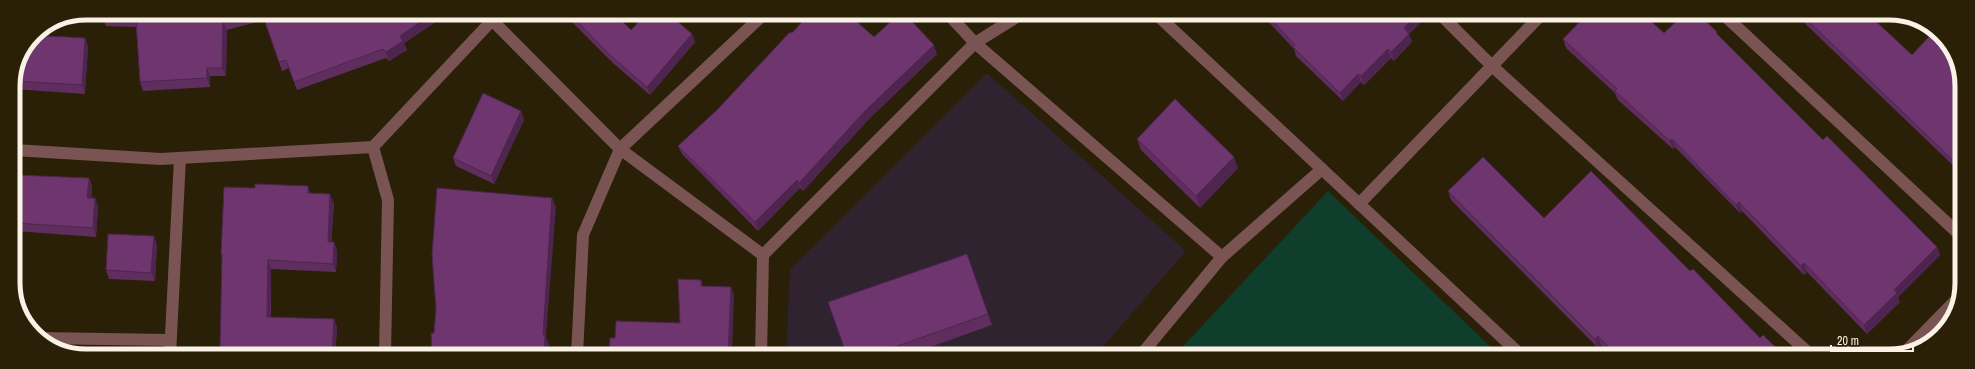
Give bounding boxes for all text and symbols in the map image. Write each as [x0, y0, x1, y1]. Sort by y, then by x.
scale bar [1831, 327, 1913, 353]
text: 20 m [1837, 333, 1859, 349]

